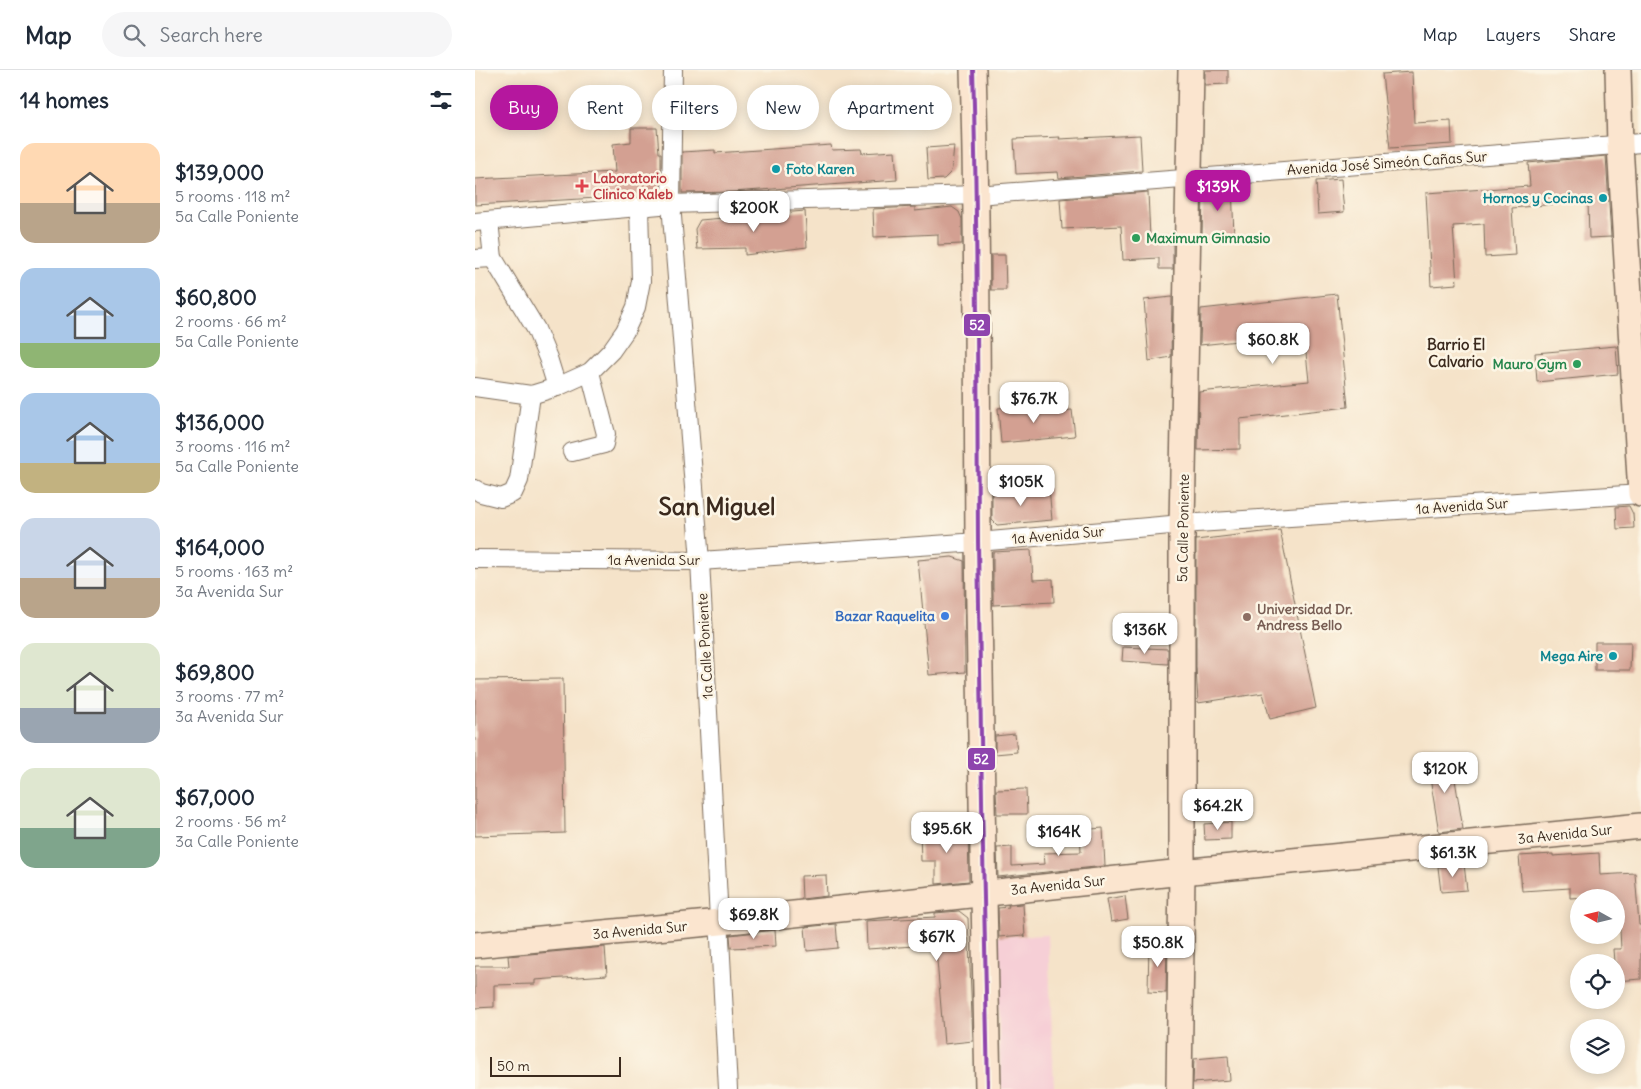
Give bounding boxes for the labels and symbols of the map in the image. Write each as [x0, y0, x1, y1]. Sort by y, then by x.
street label: Avenida José Simeón Cañas Sur [1286, 147, 1488, 179]
place label: Foto Karen [786, 160, 855, 178]
marker: Foto Karen [770, 163, 782, 175]
place label: Laboratorio Clinico Kaleb [593, 169, 673, 203]
pin: $139K [1183, 170, 1253, 212]
marker: Laboratorio Clinico Kaleb [575, 179, 589, 193]
place label: Hornos y Cocinas [1483, 189, 1594, 207]
pin: $200K [719, 190, 789, 233]
marker: Hornos y Cocinas [1597, 192, 1609, 204]
place label: Maximum Gimnasio [1146, 229, 1270, 247]
marker: Maximum Gimnasio [1130, 232, 1142, 244]
line badge: 52 [963, 313, 991, 337]
text: 52 [969, 316, 985, 334]
pin: $60.8K [1232, 322, 1314, 365]
district label: Barrio El Calvario [1427, 335, 1485, 371]
place label: Mauro Gym [1493, 355, 1568, 373]
marker: Mauro Gym [1571, 358, 1583, 370]
pin: $76.7K [993, 382, 1075, 424]
pin: $105K [986, 464, 1056, 507]
street label: 5a Calle Poniente [1173, 474, 1193, 582]
district label: San Miguel [659, 491, 776, 521]
street label: 1a Avenida Sur [1415, 494, 1509, 518]
street label: 1a Avenida Sur [1011, 522, 1105, 548]
street label: 1a Avenida Sur [608, 551, 701, 569]
street label: 1a Calle Poniente [693, 593, 717, 699]
place label: Universidad Dr. Andress Bello [1257, 600, 1353, 634]
place label: Bazar Raquelita [835, 607, 935, 625]
marker: Bazar Raquelita [939, 610, 951, 622]
marker: Universidad Dr. Andress Bello [1241, 611, 1253, 623]
pin: $136K [1110, 612, 1180, 655]
place label: Mega Aire [1540, 647, 1603, 665]
marker: Mega Aire [1607, 650, 1619, 662]
line badge: 52 [967, 747, 996, 771]
text: 52 [973, 750, 989, 768]
pin: $120K [1410, 752, 1480, 794]
pin: $64.2K [1177, 788, 1259, 831]
pin: $95.6K [906, 812, 988, 854]
pin: $164K [1024, 814, 1094, 857]
street label: 3a Avenida Sur [1517, 820, 1613, 848]
pin: $61.3K [1412, 836, 1494, 878]
street label: 3a Avenida Sur [1010, 871, 1106, 899]
north arrow [1570, 889, 1625, 944]
pin: $69.8K [713, 898, 795, 940]
street label: 3a Avenida Sur [592, 917, 688, 943]
pin: $67K [907, 920, 967, 962]
pin: $50.8K [1117, 926, 1199, 968]
scale bar [490, 1054, 621, 1077]

